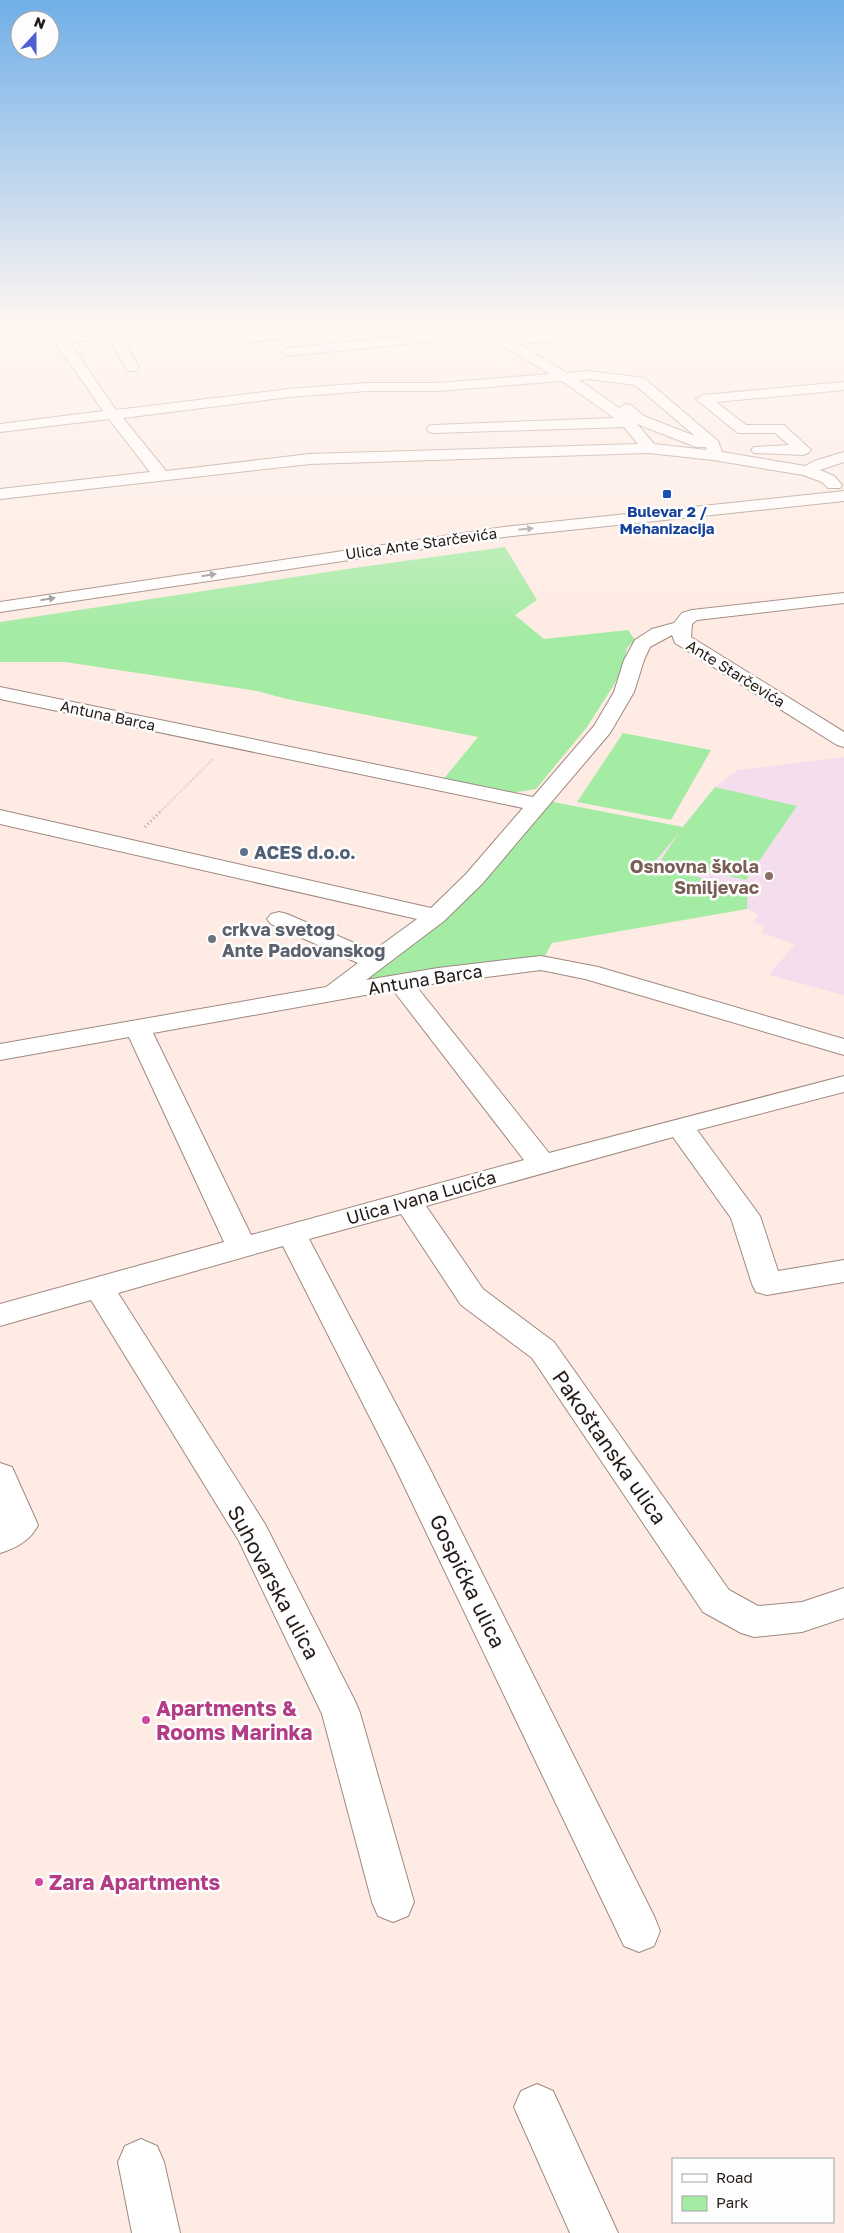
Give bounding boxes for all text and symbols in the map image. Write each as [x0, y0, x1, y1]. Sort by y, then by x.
north arrow [10, 10, 60, 60]
text: N [32, 13, 48, 32]
marker: Bulevar 2 / Mehanizacija [661, 488, 673, 500]
place label: Bulevar 2 / Mehanizacija [619, 502, 715, 537]
street label: Ulica Ante Starčevića [344, 523, 498, 563]
one-way arrow [518, 525, 534, 533]
one-way arrow [201, 570, 217, 578]
one-way arrow [41, 595, 57, 603]
street label: Ante Starčevića [683, 636, 789, 710]
street label: Antuna Barca [59, 696, 157, 734]
place label: ACES d.o.o. [254, 841, 356, 863]
marker: ACES d.o.o. [238, 846, 250, 858]
place label: Osnovna škola Smiljevac [630, 855, 759, 898]
marker: Osnovna škola Smiljevac [763, 870, 775, 882]
place label: crkva svetog Ante Padovanskog [222, 918, 385, 961]
marker: crkva svetog Ante Padovanskog [206, 933, 218, 945]
street label: Antuna Barca [366, 959, 484, 999]
street label: Ulica Ivana Lucića [344, 1165, 498, 1229]
street label: Pakoštanska ulica [547, 1365, 673, 1529]
street label: Suhovarska ulica [222, 1501, 326, 1663]
street label: Gospićka ulica [424, 1510, 512, 1652]
place label: Apartments & Rooms Marinka [156, 1695, 313, 1745]
marker: Apartments & Rooms Marinka [140, 1714, 152, 1726]
place label: Zara Apartments [49, 1869, 221, 1895]
marker: Zara Apartments [33, 1876, 45, 1888]
legend [672, 2158, 834, 2223]
text: Road [716, 2168, 753, 2186]
text: Park [716, 2193, 749, 2211]

